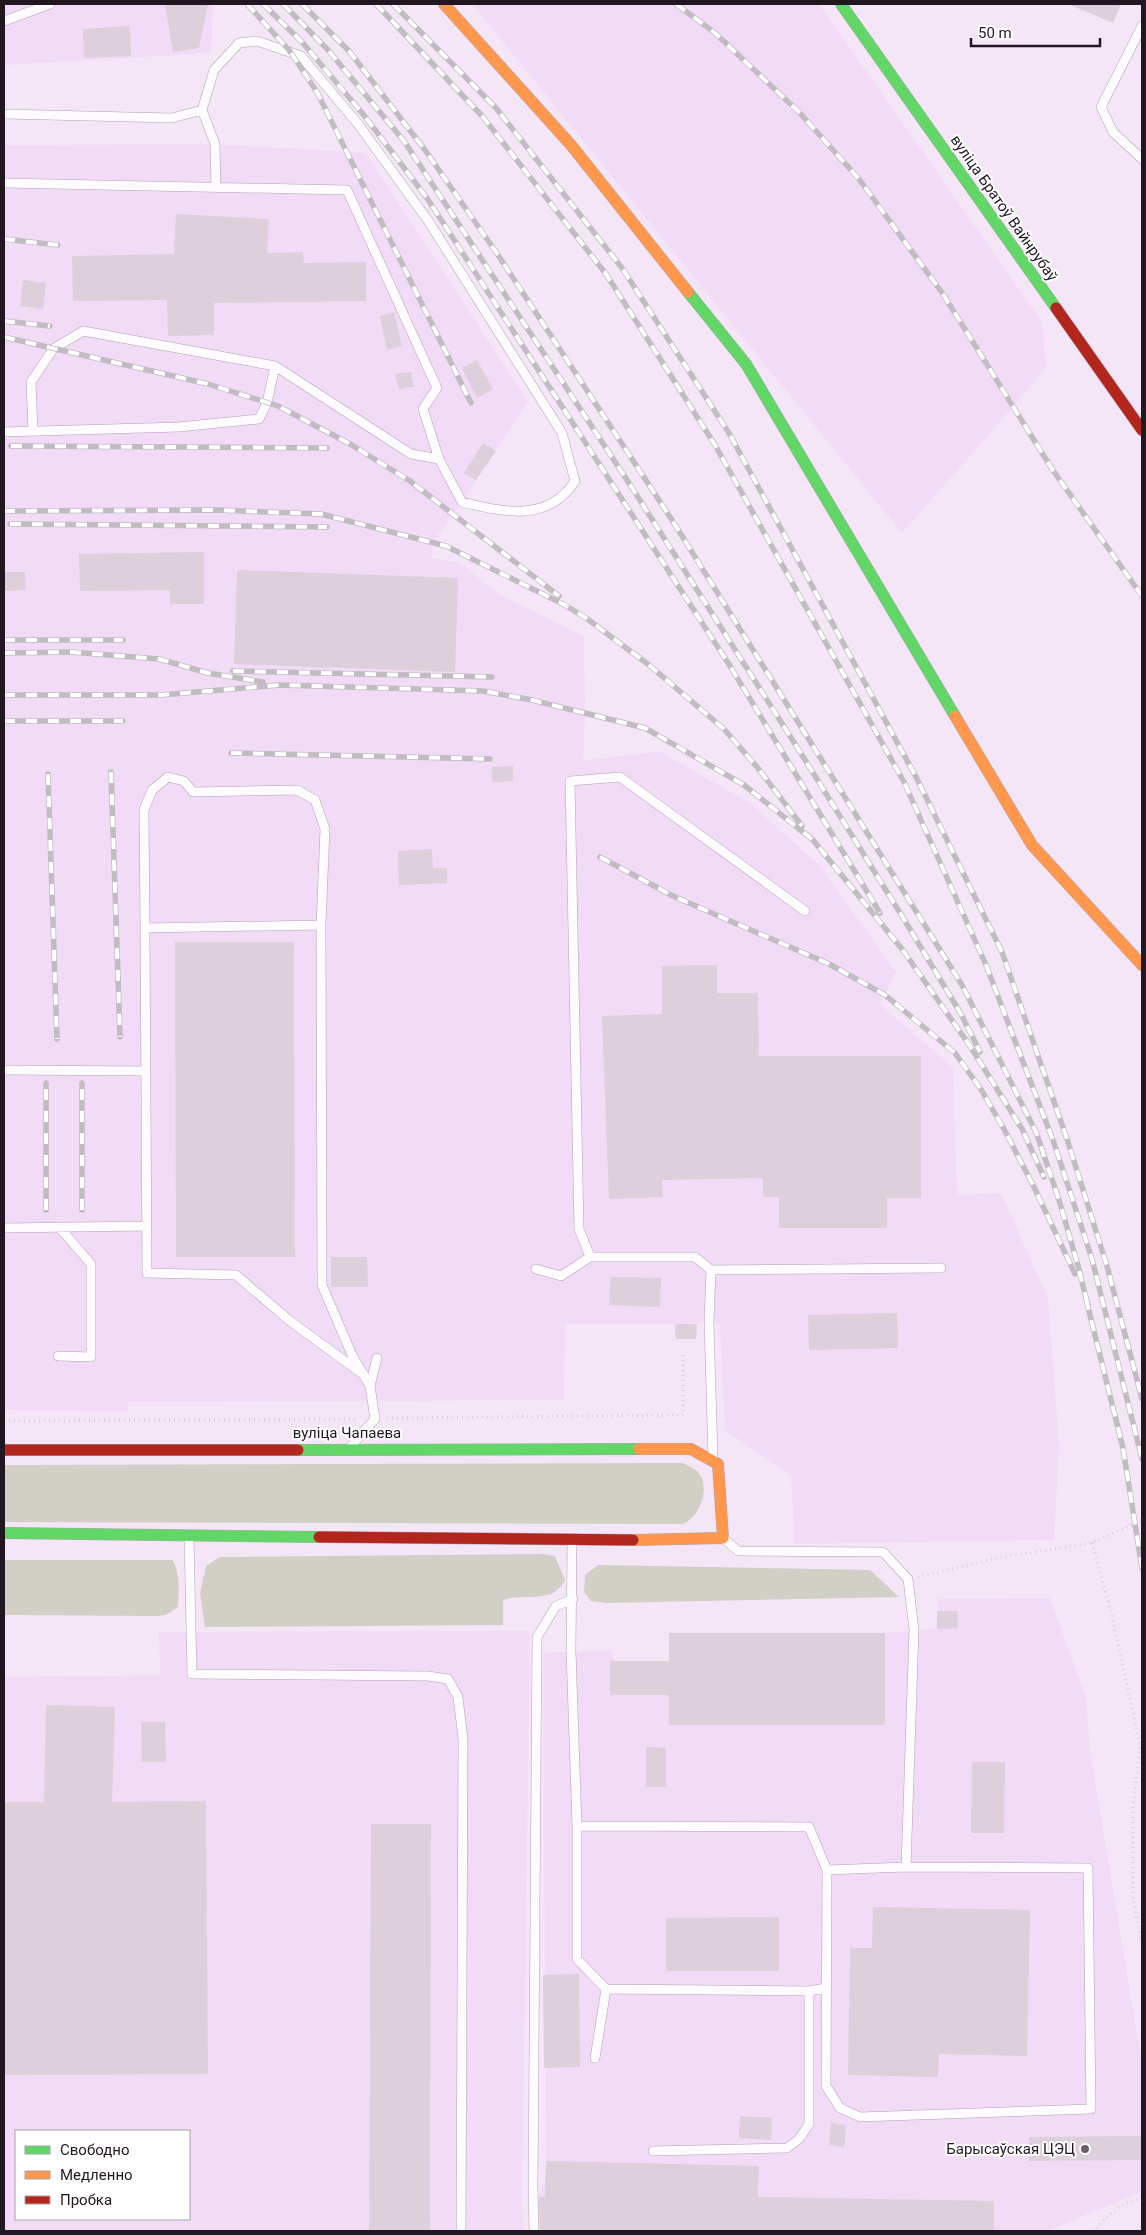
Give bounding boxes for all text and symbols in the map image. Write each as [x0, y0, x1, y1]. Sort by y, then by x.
scale bar [971, 15, 1100, 47]
text: 50 m [978, 24, 1012, 42]
street label: вуліца Братоў Вайнрубаў [947, 132, 1061, 284]
street label: вуліца Чапаева [293, 1424, 401, 1442]
legend [15, 2130, 190, 2220]
place label: Барысаўская ЦЭЦ [946, 2140, 1075, 2158]
text: Свободно [60, 2141, 129, 2159]
marker: Барысаўская ЦЭЦ [1079, 2143, 1091, 2155]
text: Медленно [60, 2166, 133, 2184]
text: Пробка [60, 2191, 112, 2209]

